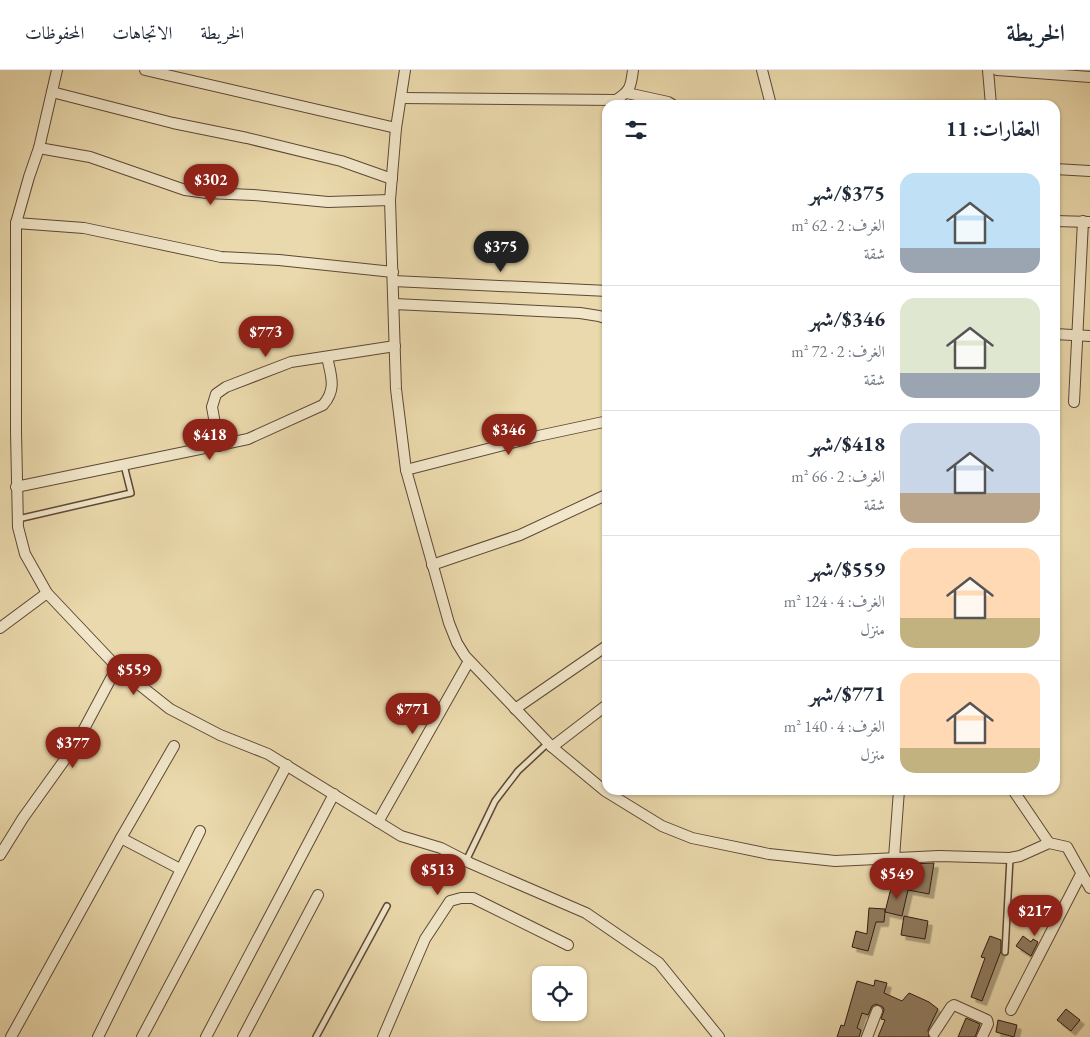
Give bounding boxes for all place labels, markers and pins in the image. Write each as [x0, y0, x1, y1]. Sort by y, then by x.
pin: $302 [181, 164, 241, 206]
pin: $375 [471, 230, 531, 273]
pin: $773 [236, 316, 296, 358]
pin: $346 [479, 414, 539, 456]
pin: $418 [180, 418, 240, 461]
pin: $559 [104, 654, 164, 696]
pin: $771 [383, 692, 443, 735]
pin: $377 [43, 726, 103, 769]
pin: $513 [408, 854, 468, 896]
pin: $549 [867, 858, 927, 900]
pin: $217 [1005, 894, 1065, 937]

